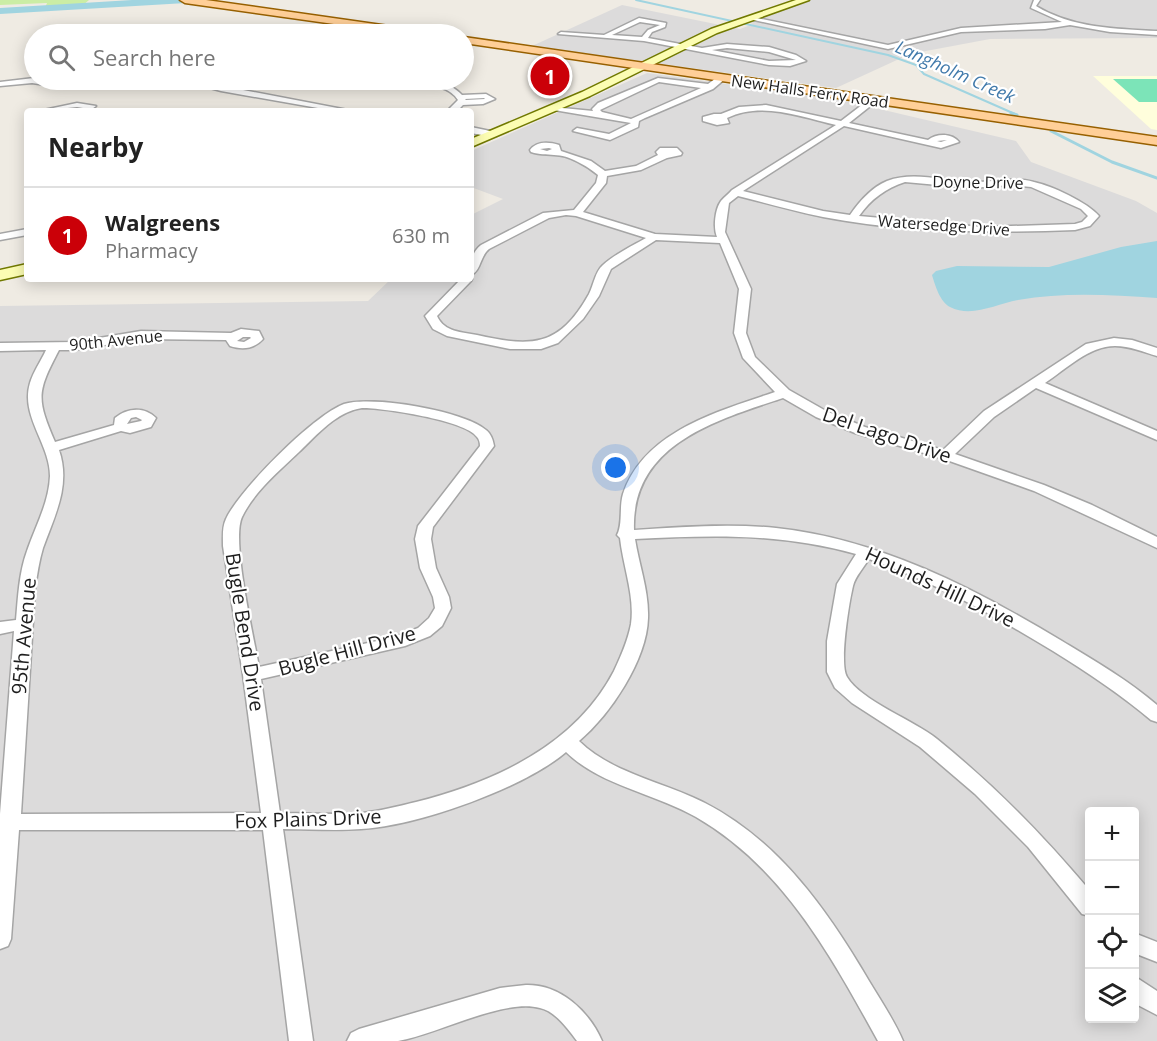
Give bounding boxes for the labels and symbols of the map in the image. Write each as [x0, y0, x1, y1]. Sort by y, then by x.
water label: Langholm Creek [892, 34, 1020, 109]
pin: 1 [530, 54, 570, 98]
street label: New Halls Ferry Road [730, 69, 890, 113]
street label: Doyne Drive [932, 170, 1024, 194]
street label: Watersedge Drive [877, 209, 1011, 241]
street label: 90th Avenue [68, 324, 164, 356]
street label: Del Lago Drive [819, 400, 955, 469]
your location [601, 453, 630, 482]
street label: Hounds Hill Drive [861, 540, 1019, 633]
street label: Bugle Bend Drive [220, 551, 271, 713]
street label: 95th Avenue [5, 576, 42, 695]
street label: Bugle Hill Drive [275, 619, 419, 682]
street label: Fox Plains Drive [234, 802, 382, 835]

